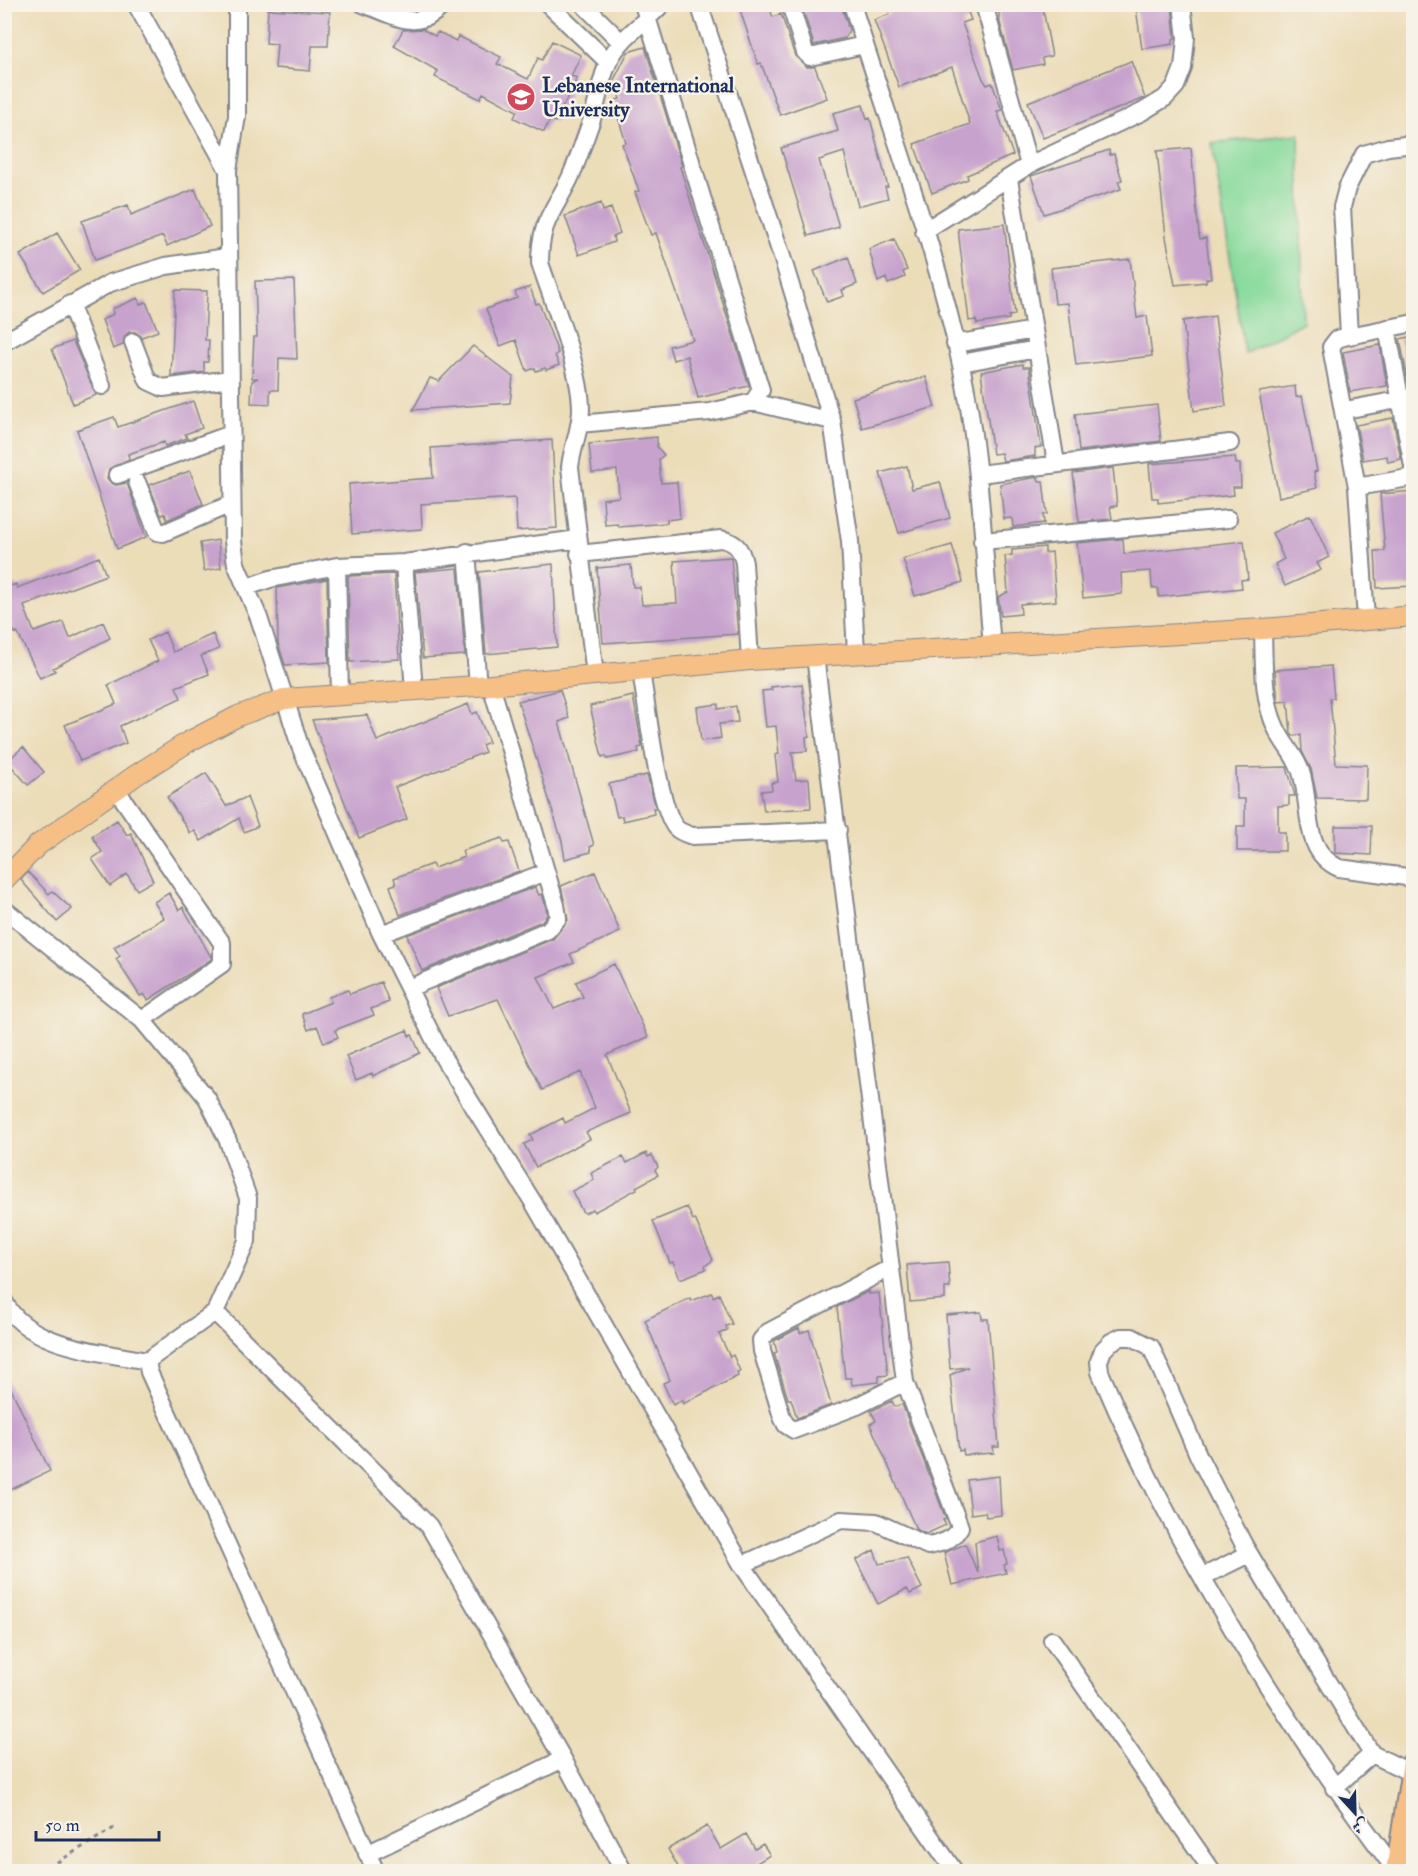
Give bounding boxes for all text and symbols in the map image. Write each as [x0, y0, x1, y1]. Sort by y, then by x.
place label: Lebanese International University [542, 72, 735, 123]
school or university icon: Lebanese International University [505, 81, 537, 113]
north arrow [1325, 1783, 1385, 1843]
scale bar [36, 1804, 159, 1842]
text: 50 m [45, 1814, 80, 1837]
text: ش [1349, 1814, 1371, 1838]

